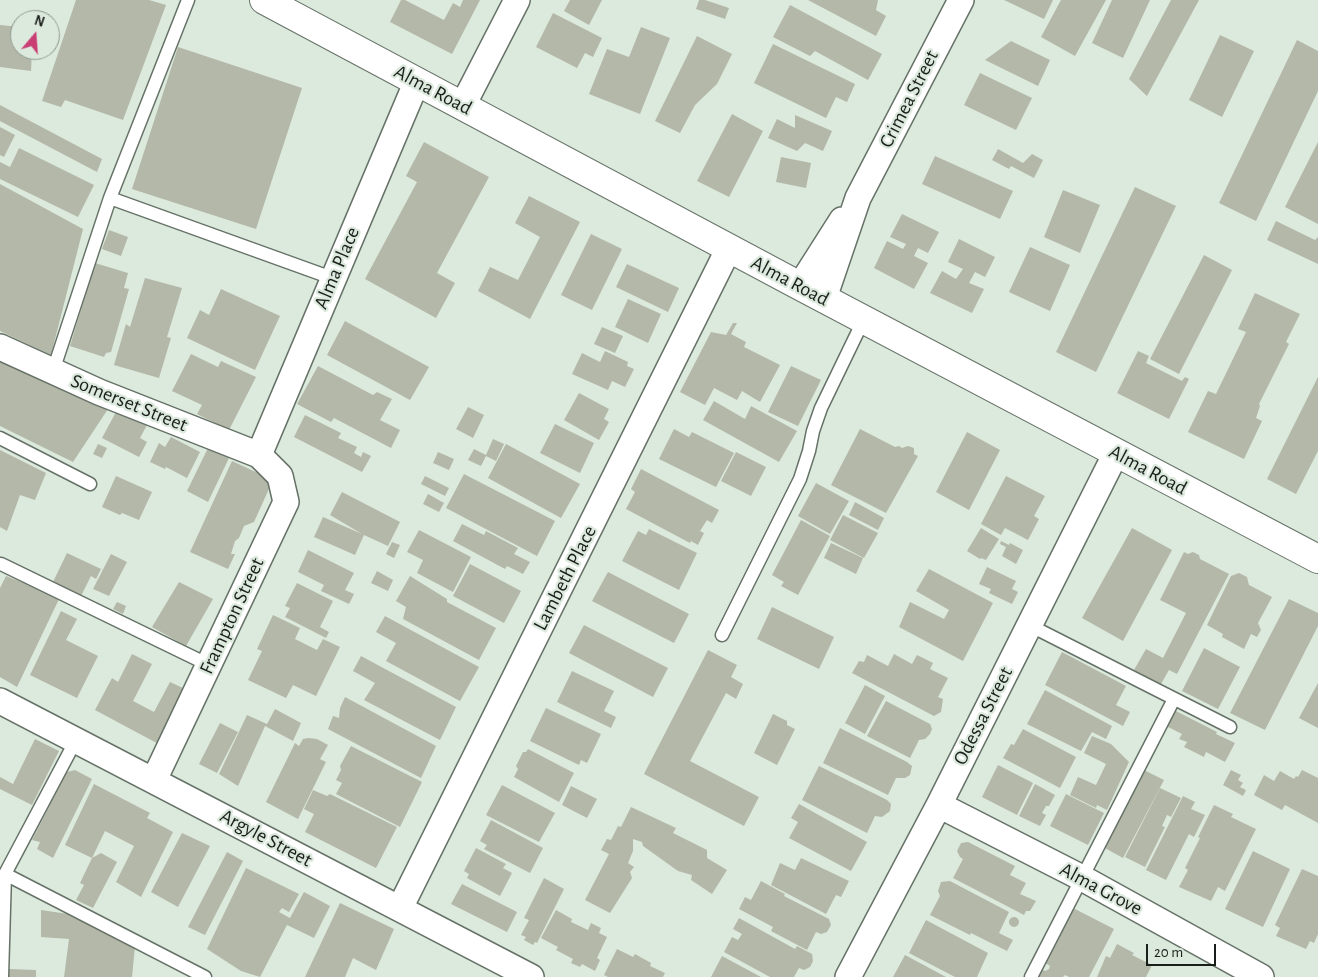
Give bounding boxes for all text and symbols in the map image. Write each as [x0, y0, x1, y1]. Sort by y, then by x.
north arrow [10, 10, 60, 60]
text: N [33, 14, 46, 30]
street label: Crimea Street [874, 46, 944, 152]
street label: Alma Road [390, 59, 476, 121]
street label: Alma Place [309, 223, 365, 313]
street label: Alma Road [747, 250, 833, 312]
street label: Somerset Street [67, 369, 191, 437]
street label: Alma Road [1105, 439, 1191, 501]
street label: Lambeth Place [528, 522, 602, 634]
street label: Frampton Street [195, 554, 269, 678]
street label: Odessa Street [948, 663, 1018, 769]
street label: Argyle Street [216, 804, 316, 872]
street label: Alma Grove [1056, 857, 1146, 921]
scale bar [1148, 934, 1218, 966]
text: 20 m [1154, 945, 1183, 960]

